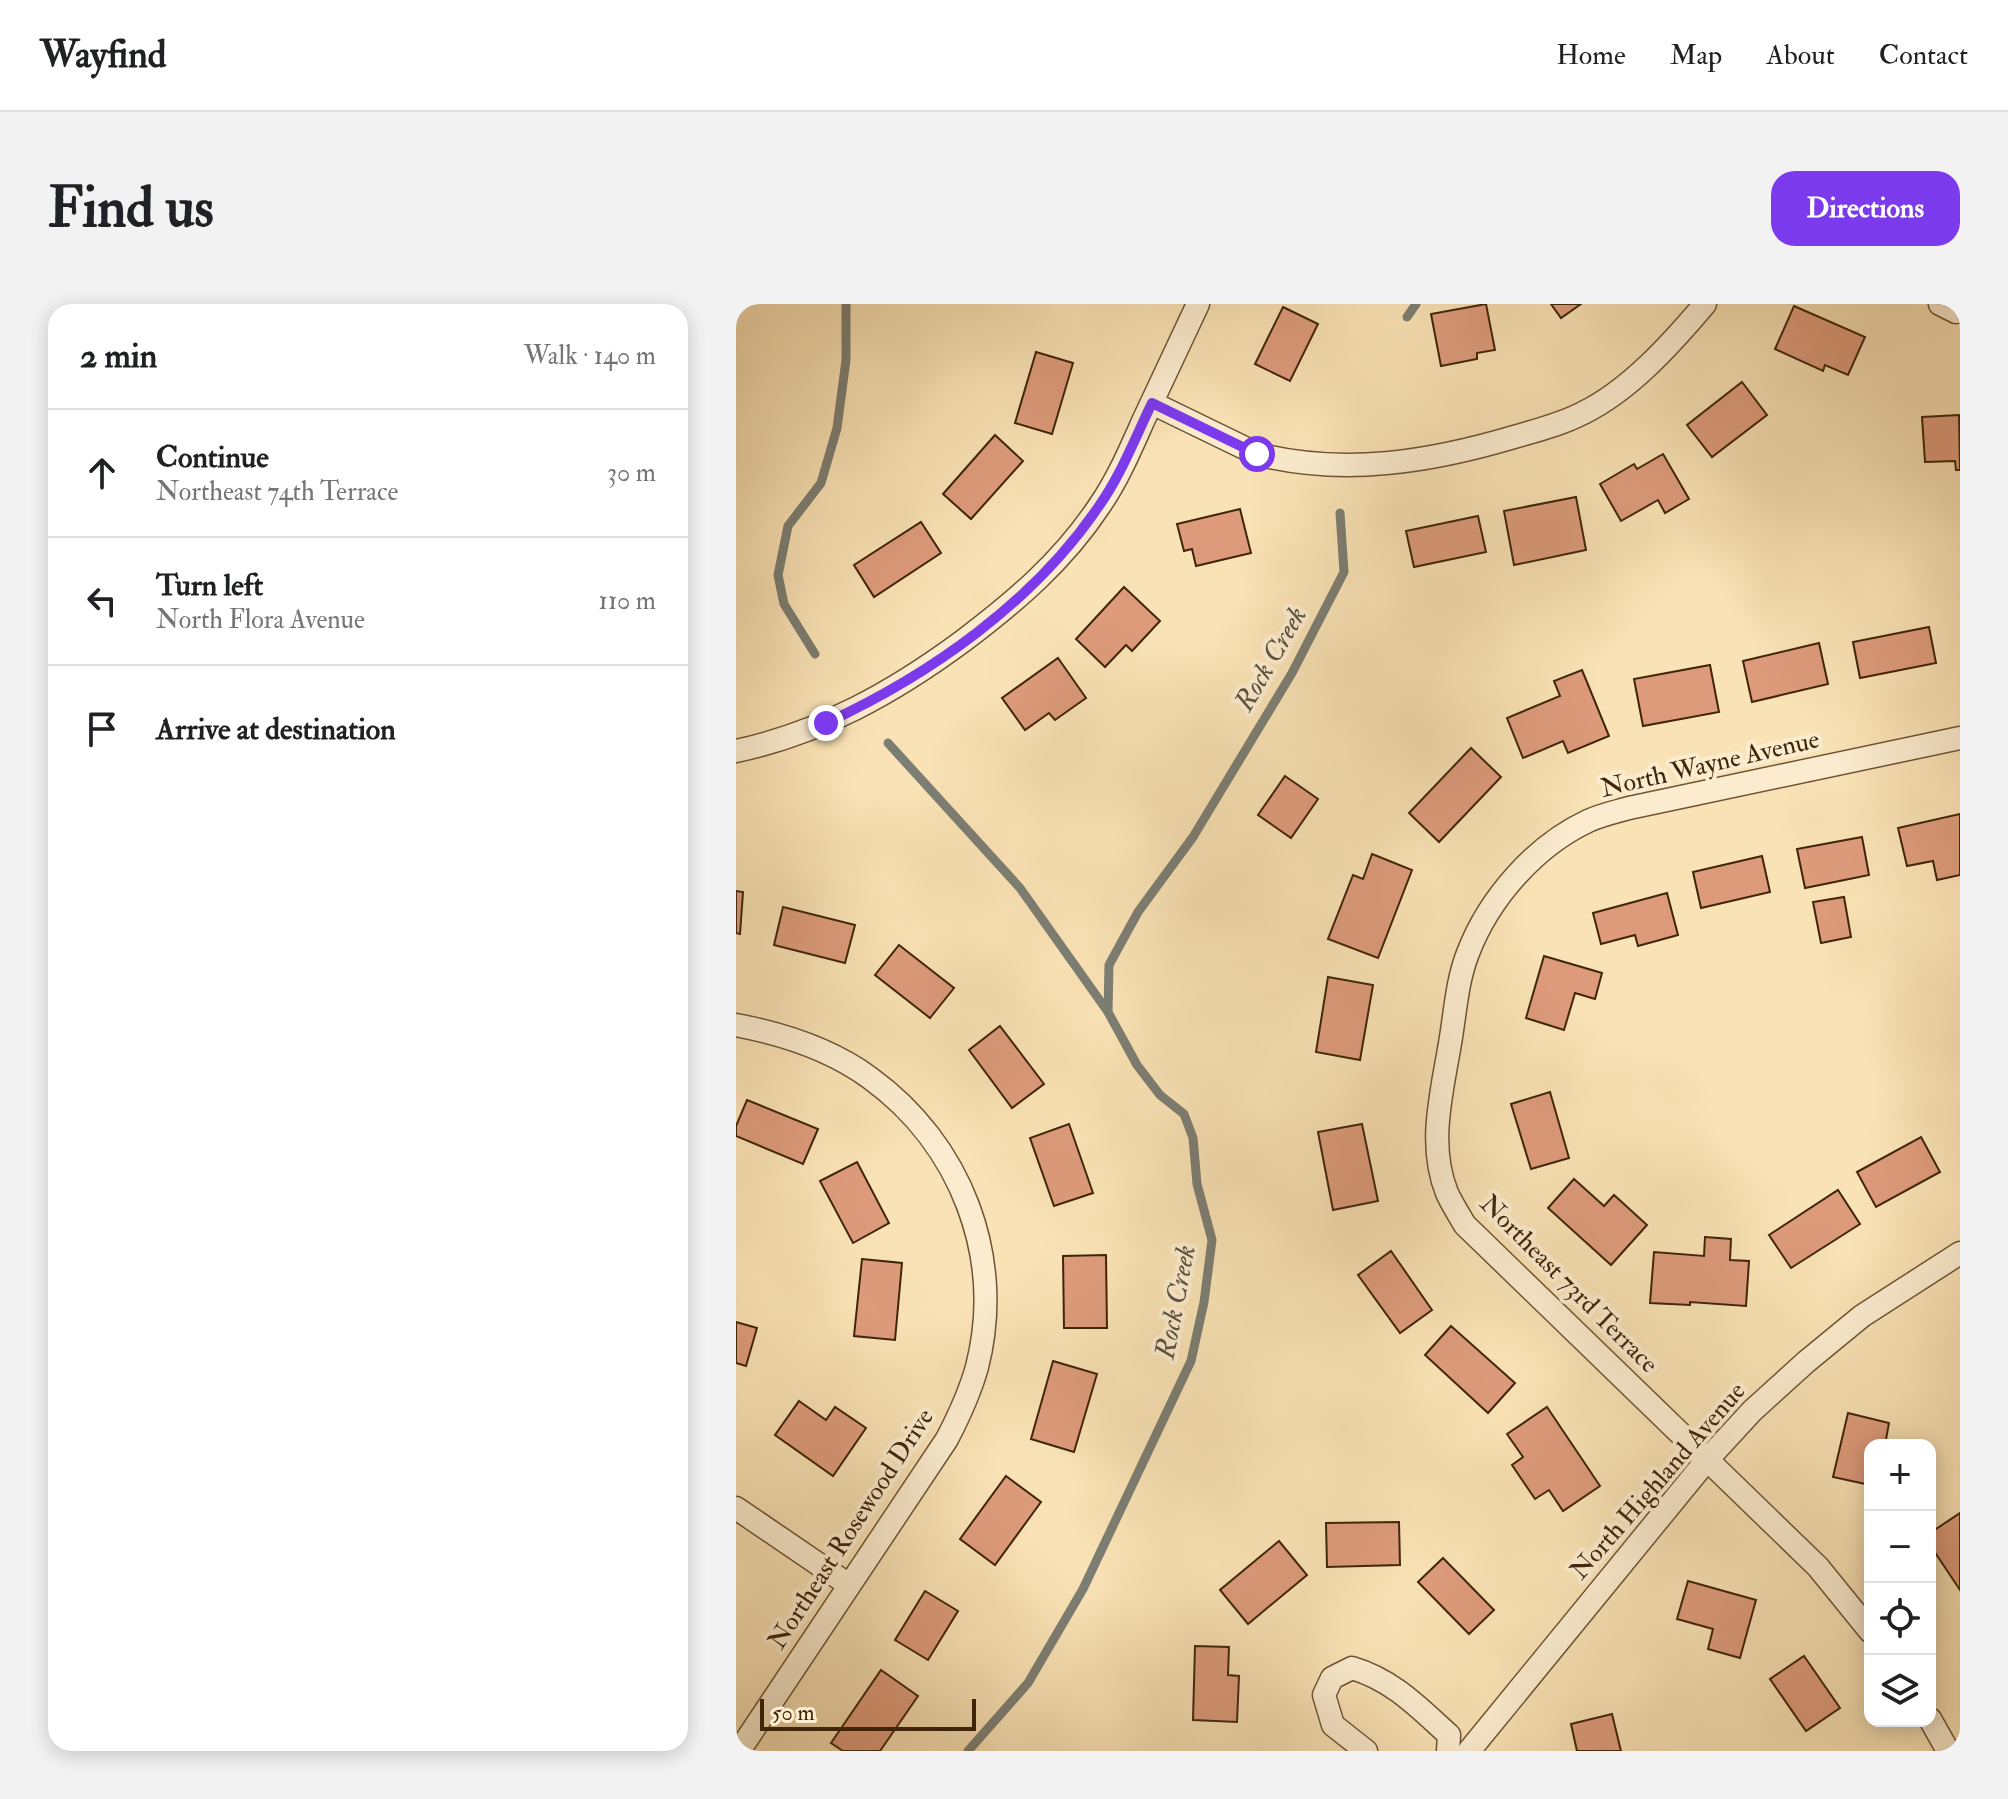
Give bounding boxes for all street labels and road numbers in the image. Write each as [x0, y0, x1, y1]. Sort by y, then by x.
street label: North Wayne Avenue [1598, 723, 1823, 805]
street label: Northeast 73rd Terrace [1473, 1188, 1665, 1380]
street label: North Highland Avenue [1563, 1376, 1753, 1586]
street label: Northeast Rosewood Drive [761, 1402, 941, 1655]

